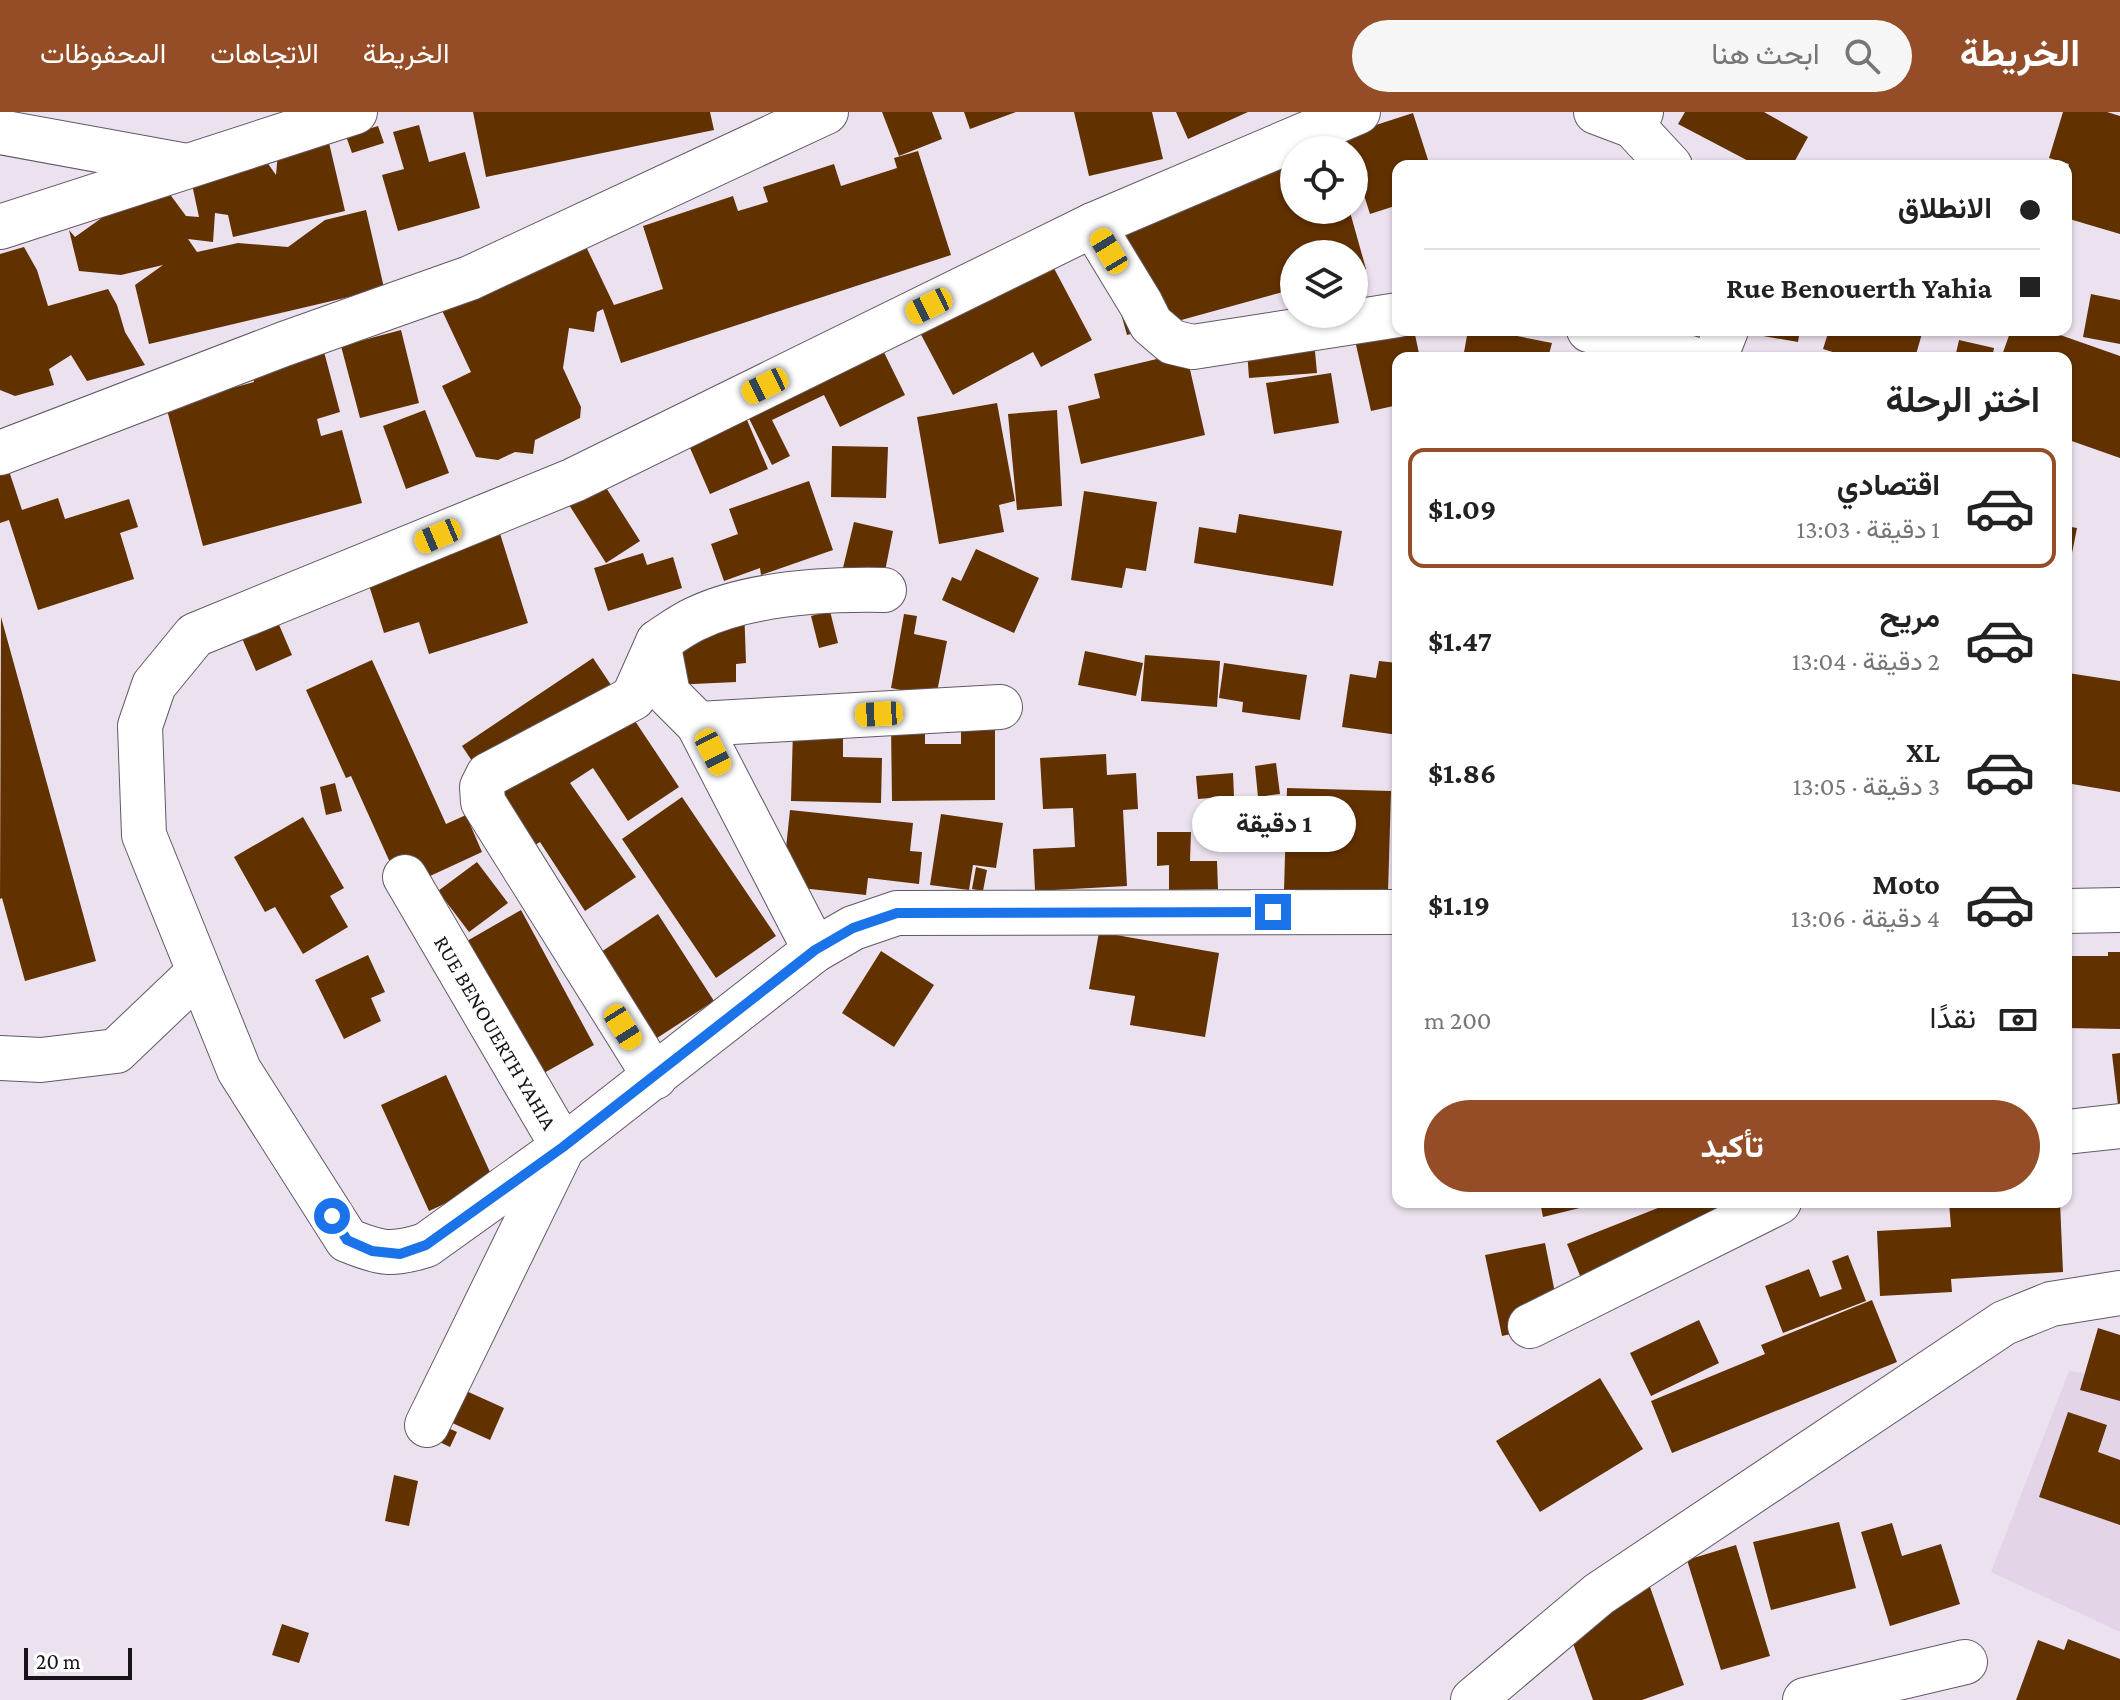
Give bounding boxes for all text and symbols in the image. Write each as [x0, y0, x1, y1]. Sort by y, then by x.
search box [1352, 20, 1912, 92]
text: الخريطة [1960, 32, 2080, 74]
icon: search [1840, 34, 1884, 78]
text: ابحث هنا [1711, 37, 1820, 70]
text: المحفوظات [40, 38, 166, 69]
text: الاتجاهات [210, 38, 319, 69]
text: الخريطة [363, 38, 449, 69]
map controls [1280, 136, 1368, 328]
button: locate [1280, 136, 1368, 224]
text: الانطلاق [1898, 191, 1992, 224]
car [1086, 224, 1132, 278]
button: layers [1280, 240, 1368, 328]
text: Rue Benouerth Yahia [1726, 271, 1992, 304]
car [902, 285, 956, 327]
car [738, 365, 792, 407]
text: اختر الرحلة [1885, 380, 2040, 420]
text: اقتصادي [1837, 468, 1940, 501]
icon: car [1964, 472, 2036, 544]
text: $1.09 [1428, 492, 1496, 525]
text: 1 دقيقة · 13:03 [1797, 515, 1940, 544]
car [411, 516, 465, 556]
text: مريح [1880, 600, 1940, 633]
icon: car [1964, 604, 2036, 676]
text: $1.47 [1428, 624, 1492, 657]
text: 2 دقيقة · 13:04 [1792, 647, 1940, 676]
car [854, 701, 904, 727]
car [691, 725, 735, 779]
text: XL [1906, 735, 1940, 768]
icon: car [1964, 736, 2036, 808]
text: $1.86 [1428, 756, 1496, 789]
text: 3 دقيقة · 13:05 [1793, 772, 1940, 801]
callout: 1 دقيقة [1191, 796, 1355, 852]
text: 1 دقيقة [1236, 809, 1312, 838]
text: Moto [1872, 867, 1940, 900]
icon: car [1964, 868, 2036, 940]
text: $1.19 [1428, 888, 1490, 921]
route end [1255, 894, 1291, 930]
text: 4 دقيقة · 13:06 [1791, 904, 1940, 933]
street label: RUE BENOUERTH YAHIA [429, 931, 563, 1134]
icon: cash [1996, 998, 2040, 1042]
car [600, 1000, 646, 1054]
text: نقدًا [1930, 1001, 1976, 1034]
text: 200 m [1424, 1006, 1492, 1035]
button: تأكيد [1424, 1100, 2040, 1192]
route start [314, 1198, 350, 1234]
scale bar [24, 1644, 132, 1680]
text: 20 m [36, 1649, 81, 1674]

